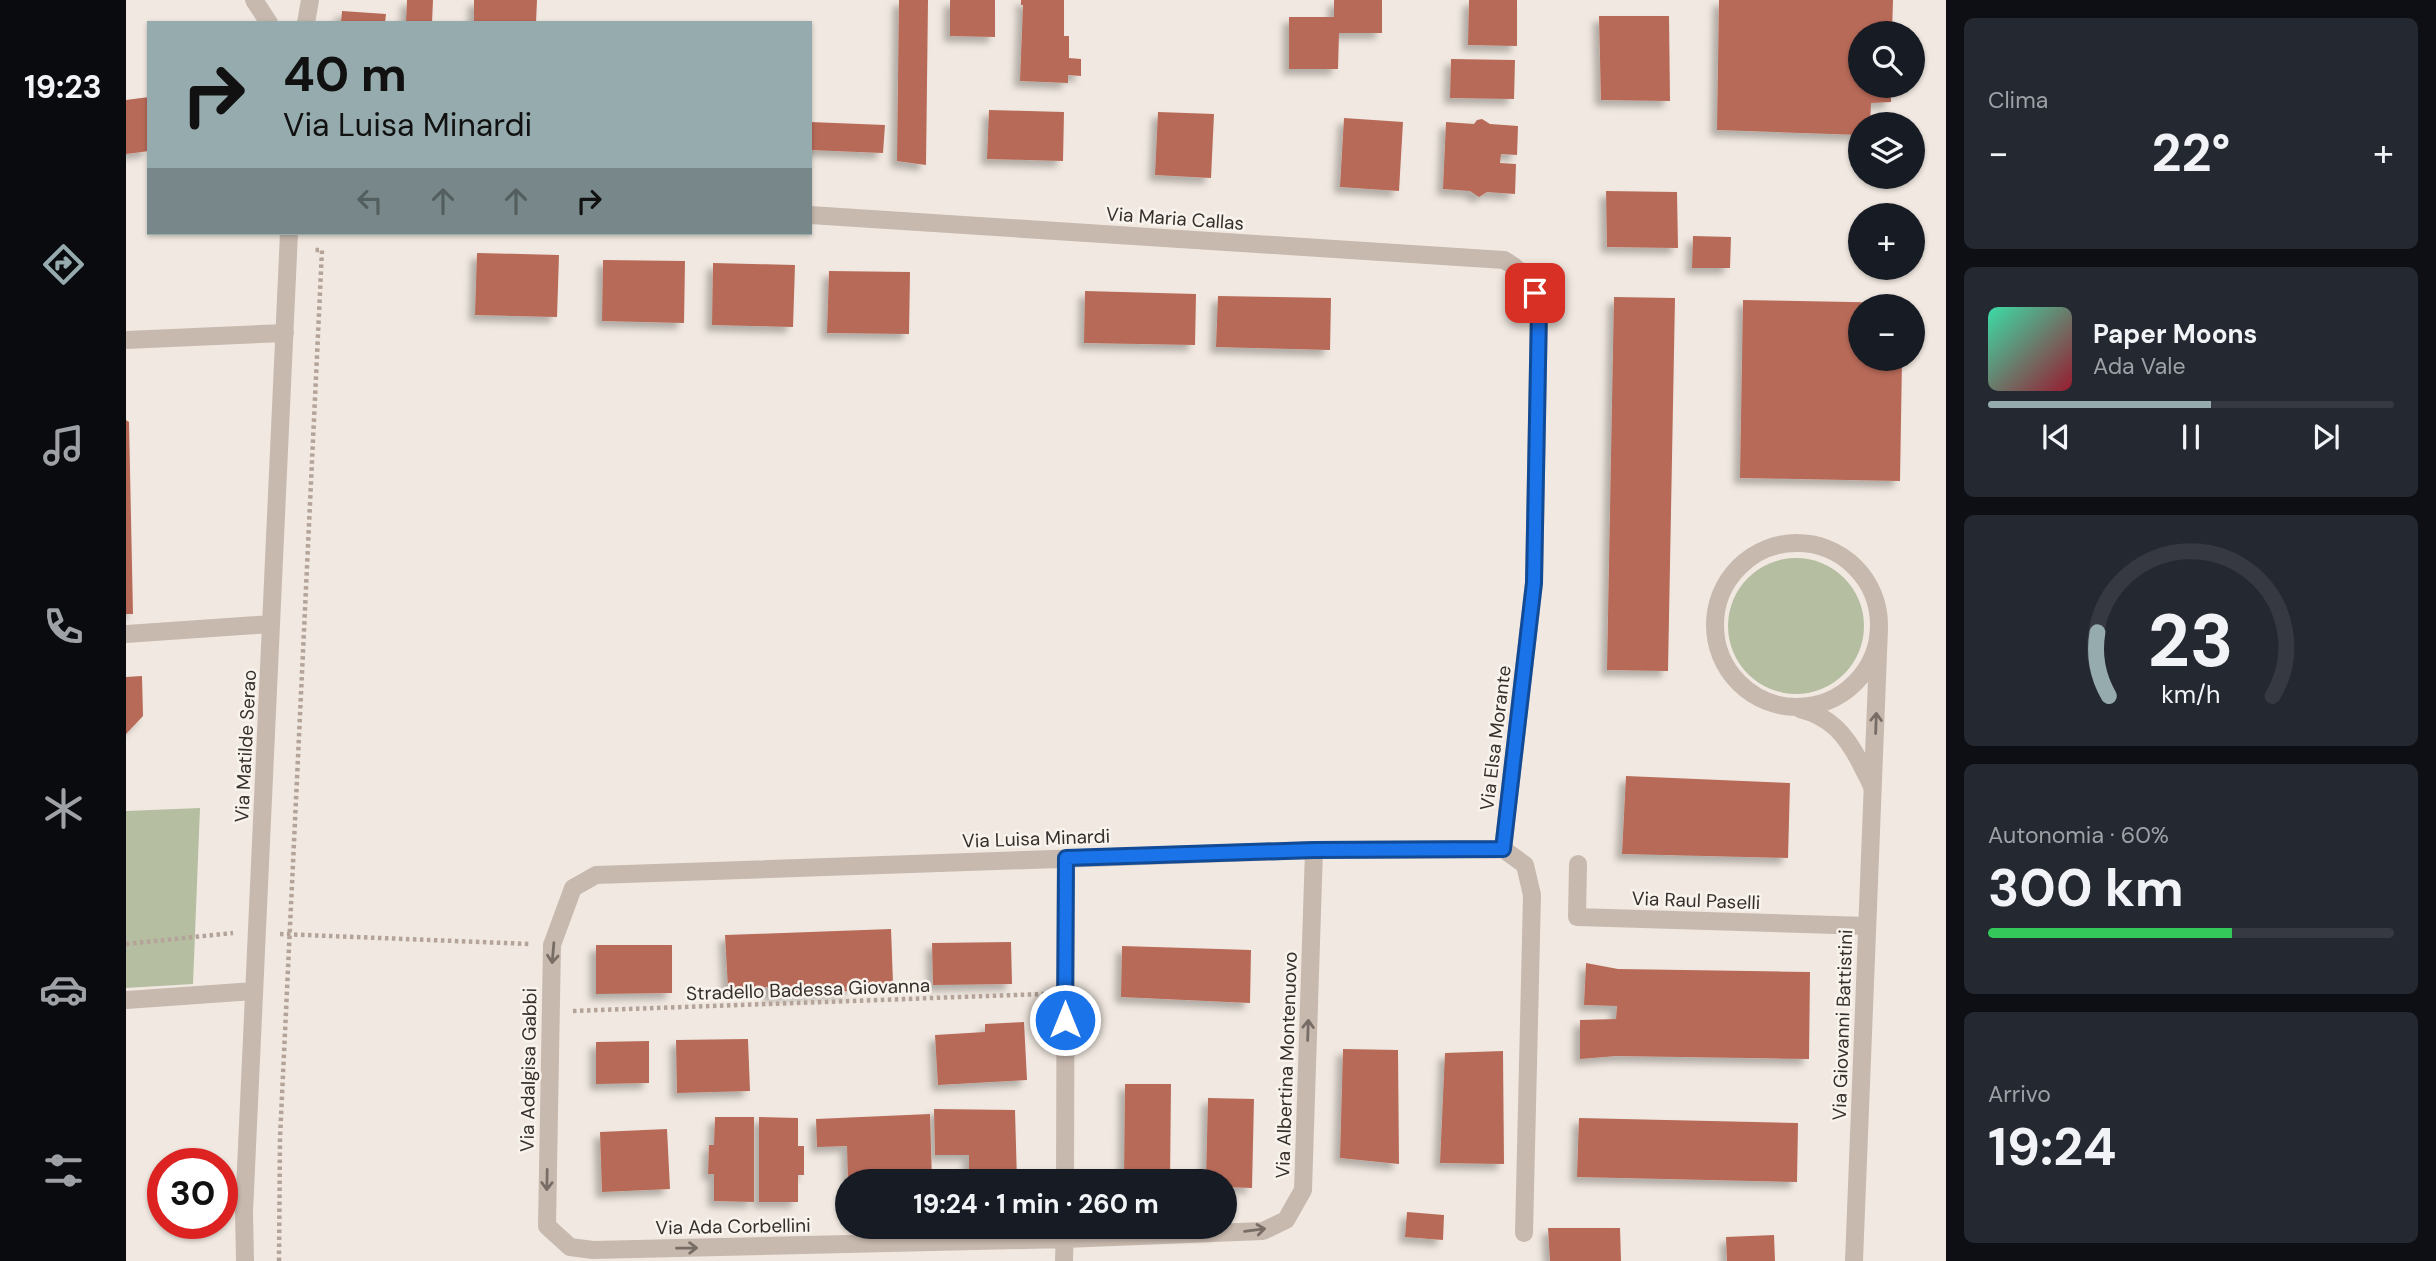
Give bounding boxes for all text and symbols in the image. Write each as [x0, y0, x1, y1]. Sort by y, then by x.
map controls [1848, 21, 1925, 371]
button: search [1848, 21, 1925, 98]
text: 40 m [283, 42, 407, 106]
icon: right [168, 49, 259, 140]
text: 19:23 [24, 66, 102, 108]
text: Clima [1988, 85, 2048, 115]
text: Via Luisa Minardi [283, 104, 532, 146]
button: layers [1848, 112, 1925, 189]
text: 22° [2152, 119, 2230, 187]
text: − [1988, 128, 2009, 178]
text: + [2373, 128, 2394, 178]
icon: left [351, 182, 389, 220]
icon: ahead [424, 182, 462, 220]
icon: ahead [497, 182, 535, 220]
icon: right [570, 182, 608, 220]
street label: Via Maria Callas [1105, 201, 1245, 236]
button: + [1848, 203, 1925, 280]
icon: directions [39, 240, 88, 289]
pin [1505, 263, 1565, 323]
icon: arrive [1516, 274, 1554, 312]
button: − [1848, 294, 1925, 371]
text: Paper Moons [2093, 317, 2257, 351]
text: Ada Vale [2093, 351, 2186, 381]
icon: previous [2037, 418, 2075, 456]
icon: pause [2172, 418, 2210, 456]
icon: next [2307, 418, 2345, 456]
icon: music [39, 421, 88, 470]
text: 23 [2148, 595, 2234, 690]
icon: phone [39, 602, 88, 651]
street label: Via Elsa Morante [1474, 664, 1517, 812]
street label: Via Matilde Serao [229, 669, 262, 823]
text: km/h [2161, 678, 2221, 711]
one-way arrow [1870, 711, 1883, 734]
icon: climate [39, 784, 88, 833]
text: Autonomia · 60% [1988, 820, 2169, 850]
street label: Via Luisa Minardi [962, 823, 1110, 854]
text: 300 km [1988, 854, 2184, 922]
street label: Via Raul Paselli [1631, 886, 1761, 915]
street label: Via Giovanni Battistini [1827, 929, 1858, 1121]
one-way arrow [546, 941, 559, 964]
street label: Via Albertina Montenuovo [1270, 951, 1303, 1179]
icon: car [39, 965, 88, 1014]
street label: Stradello Badessa Giovanna [686, 973, 930, 1006]
position arrow [1028, 983, 1102, 1057]
street label: Via Adalgisa Gabbi [515, 988, 542, 1152]
one-way arrow [1302, 1019, 1315, 1042]
text: Arrivo [1988, 1079, 2051, 1109]
text: 19:24 [1988, 1113, 2117, 1181]
icon: filters [39, 1146, 88, 1195]
speed limit sign: 30 [147, 1148, 238, 1239]
one-way arrow [540, 1168, 554, 1191]
text: 19:24 · 1 min · 260 m [913, 1187, 1159, 1221]
street label: Via Ada Corbellini [655, 1213, 811, 1240]
one-way arrow [1243, 1224, 1266, 1237]
one-way arrow [675, 1241, 698, 1255]

